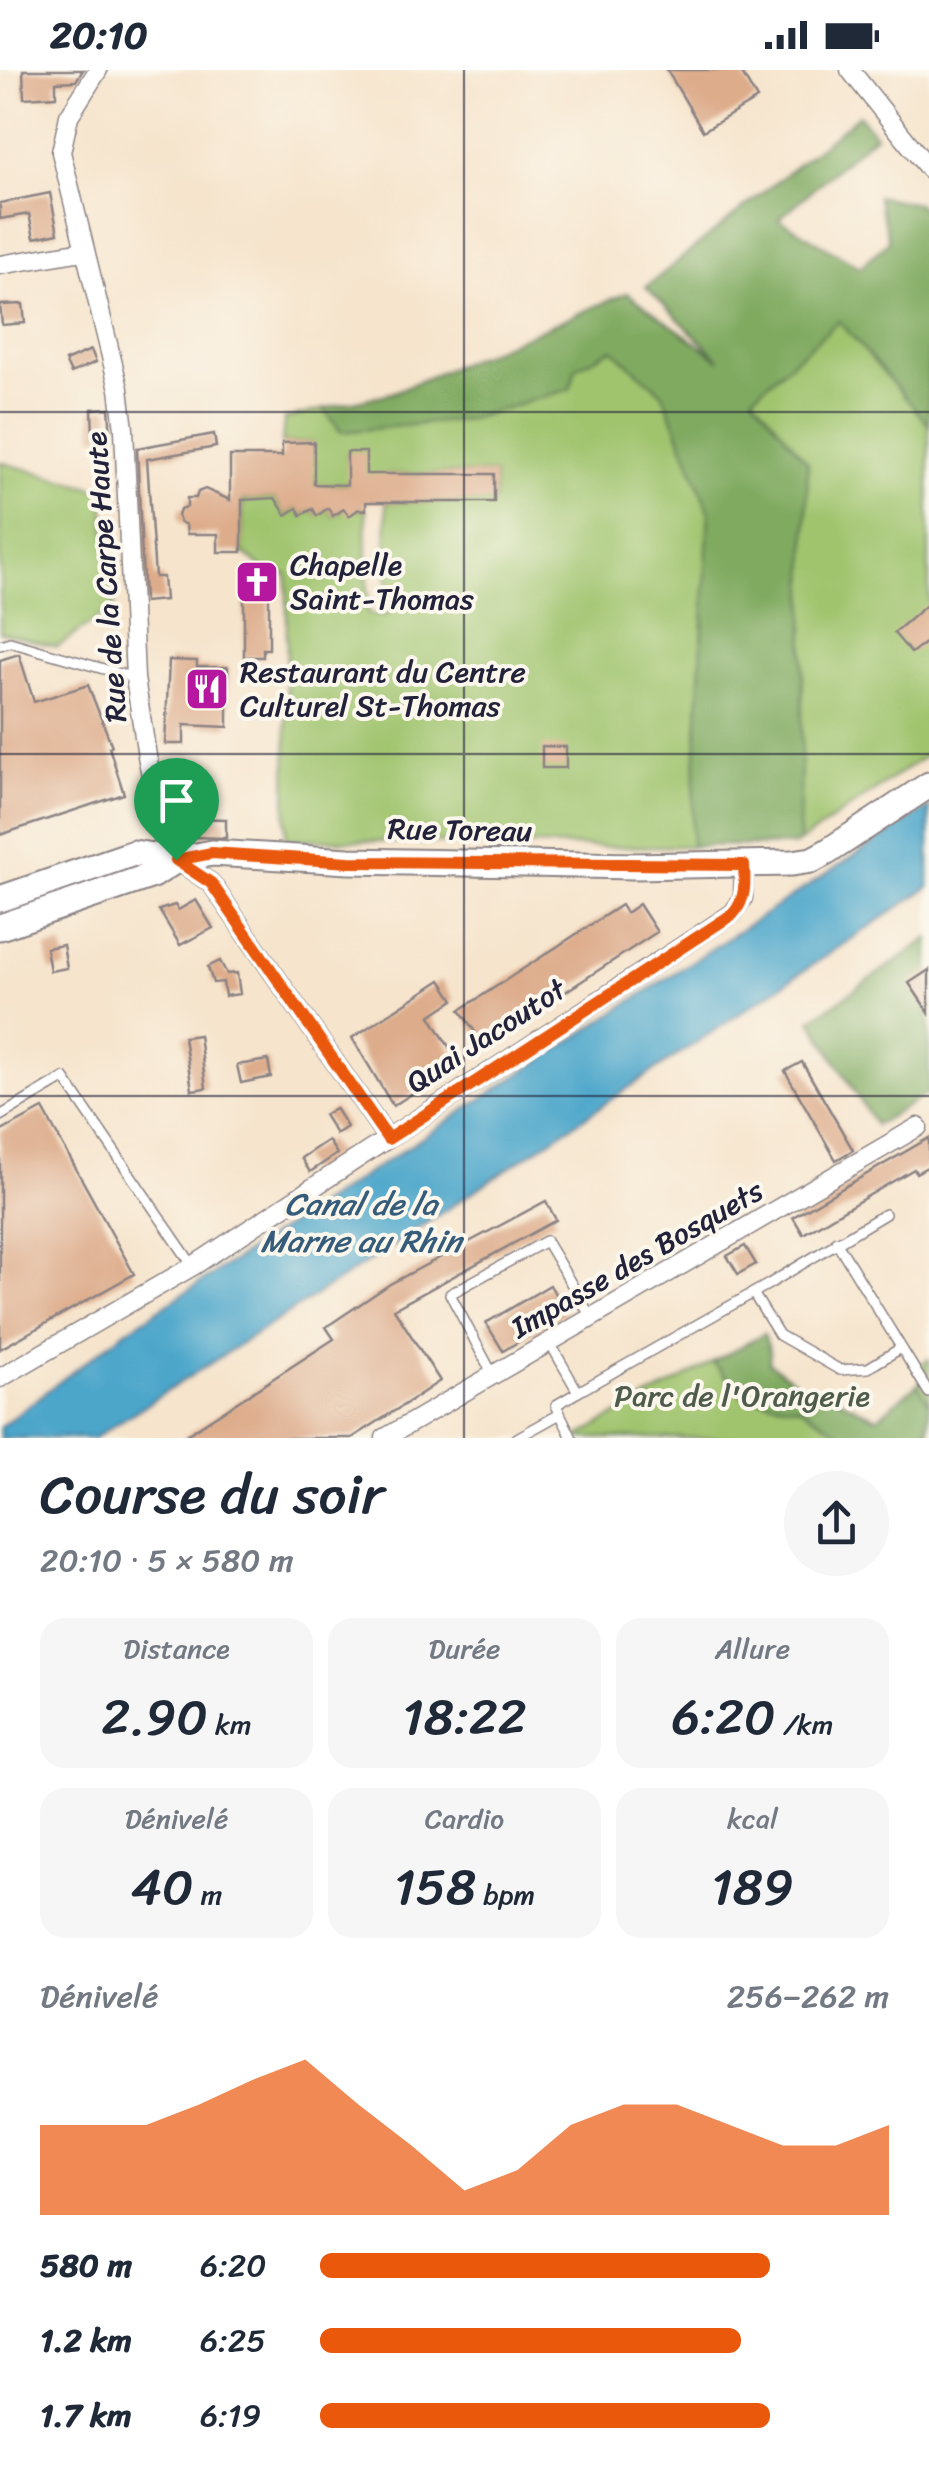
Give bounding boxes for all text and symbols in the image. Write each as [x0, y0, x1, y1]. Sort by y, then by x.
text: 20:10 [50, 2, 148, 69]
street label: Rue de la Carpe Haute [69, 430, 143, 724]
place label: Chapelle Saint-Thomas [290, 538, 474, 626]
church icon: Chapelle Saint-Thomas [234, 559, 280, 605]
place label: Restaurant du Centre Culturel St-Thomas [240, 645, 526, 733]
restaurant icon: Restaurant du Centre Culturel St-Thomas [184, 666, 230, 712]
pin [134, 758, 219, 861]
icon: arrive [149, 773, 204, 828]
street label: Rue Toreau [387, 802, 533, 858]
street label: Quai Jacoutot [395, 963, 579, 1108]
street label: Impasse des Bosquets [499, 1164, 774, 1354]
water label: Canal de la Marne au Rhin [260, 1176, 465, 1270]
park label: Parc de l'Orangerie [614, 1369, 870, 1423]
text: Course du soir [40, 1446, 384, 1543]
button: share [784, 1471, 889, 1576]
text: 20:10 · 5 × 580 m [40, 1532, 293, 1589]
text: Distance [123, 1624, 230, 1673]
text: Durée [428, 1624, 501, 1673]
text: Allure [715, 1624, 790, 1673]
text: 2.90 [102, 1673, 208, 1762]
text: 18:22 [402, 1673, 527, 1762]
text: 6:20 [672, 1673, 776, 1762]
text: km [208, 1700, 251, 1749]
text: /km [776, 1700, 833, 1749]
text: Dénivelé [125, 1794, 228, 1843]
text: Cardio [425, 1794, 504, 1843]
text: kcal [727, 1794, 778, 1843]
text: 40 [131, 1843, 194, 1932]
text: 158 [394, 1843, 476, 1932]
text: 189 [711, 1843, 794, 1932]
text: m [194, 1870, 222, 1919]
text: bpm [476, 1870, 535, 1919]
text: Dénivelé [40, 1968, 159, 2025]
text: 256–262 m [727, 1968, 889, 2025]
text: 580 m [40, 2237, 132, 2294]
text: 6:20 [200, 2237, 267, 2294]
text: 1.2 km [40, 2312, 132, 2369]
text: 6:25 [200, 2312, 266, 2369]
text: 1.7 km [40, 2387, 132, 2444]
text: 6:19 [200, 2387, 261, 2444]

